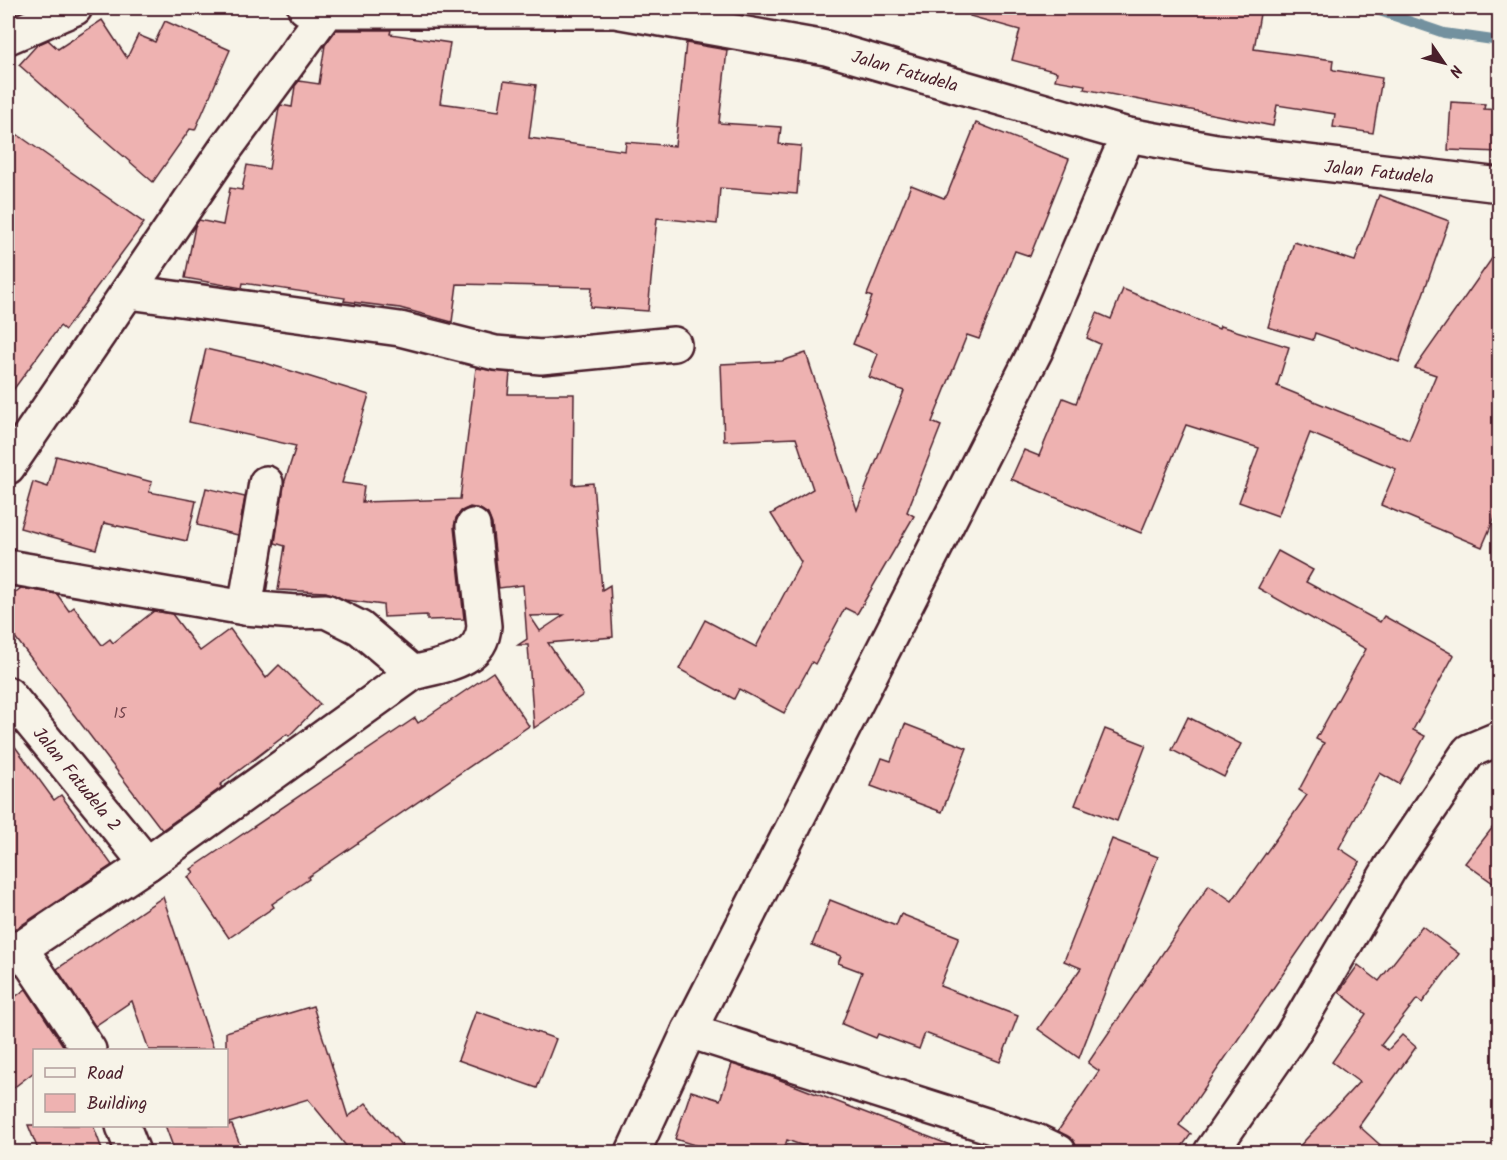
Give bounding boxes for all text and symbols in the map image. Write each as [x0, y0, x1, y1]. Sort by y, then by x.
north arrow [1414, 33, 1474, 93]
street label: Jalan Fatudela [848, 43, 961, 102]
text: N [1442, 59, 1468, 82]
street label: Jalan Fatudela [1323, 153, 1435, 194]
house number: 15 [114, 702, 127, 726]
street label: Jalan Fatudela 2 [24, 721, 127, 839]
legend [33, 1049, 228, 1127]
text: Road [87, 1060, 124, 1089]
text: Building [87, 1090, 147, 1119]

